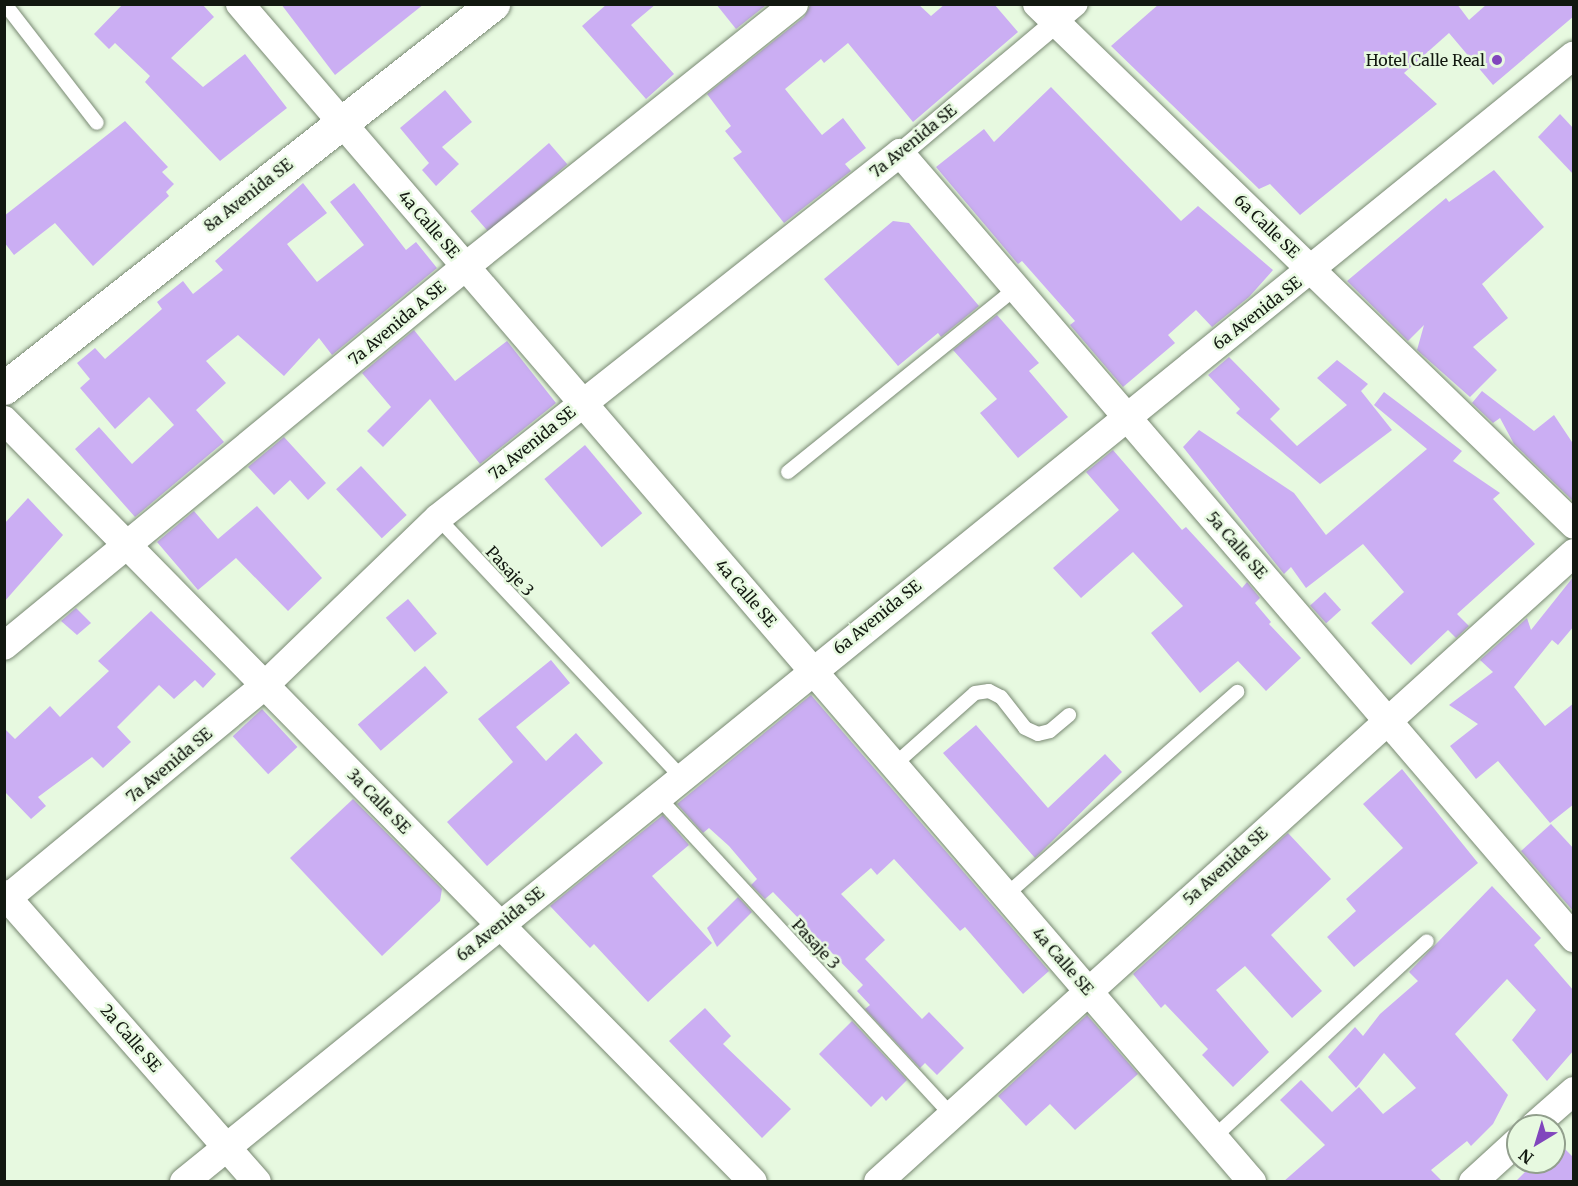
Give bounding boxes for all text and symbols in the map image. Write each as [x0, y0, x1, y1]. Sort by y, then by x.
place label: Hotel Calle Real [1366, 50, 1485, 70]
marker: Hotel Calle Real [1490, 53, 1504, 67]
street label: 7a Avenida SE [866, 100, 960, 182]
street label: 8a Avenida SE [200, 154, 296, 236]
street label: 4a Calle SE [394, 186, 464, 262]
street label: 6a Calle SE [1230, 190, 1304, 262]
street label: 6a Avenida SE [1209, 272, 1305, 354]
street label: 7a Avenida A SE [345, 277, 449, 369]
street label: 7a Avenida SE [485, 402, 579, 484]
street label: 5a Calle SE [1203, 508, 1271, 582]
street label: Pasaje 3 [482, 542, 538, 600]
street label: 4a Calle SE [711, 555, 781, 631]
street label: 6a Avenida SE [829, 576, 925, 658]
street label: 7a Avenida SE [122, 724, 216, 806]
street label: 3a Calle SE [343, 765, 415, 837]
street label: 5a Avenida SE [1179, 823, 1271, 909]
street label: 6a Avenida SE [452, 883, 548, 965]
street label: Pasaje 3 [788, 915, 844, 973]
street label: 4a Calle SE [1028, 923, 1098, 999]
street label: 2a Calle SE [97, 1000, 165, 1076]
north arrow [1506, 1114, 1566, 1174]
text: N [1515, 1145, 1537, 1168]

